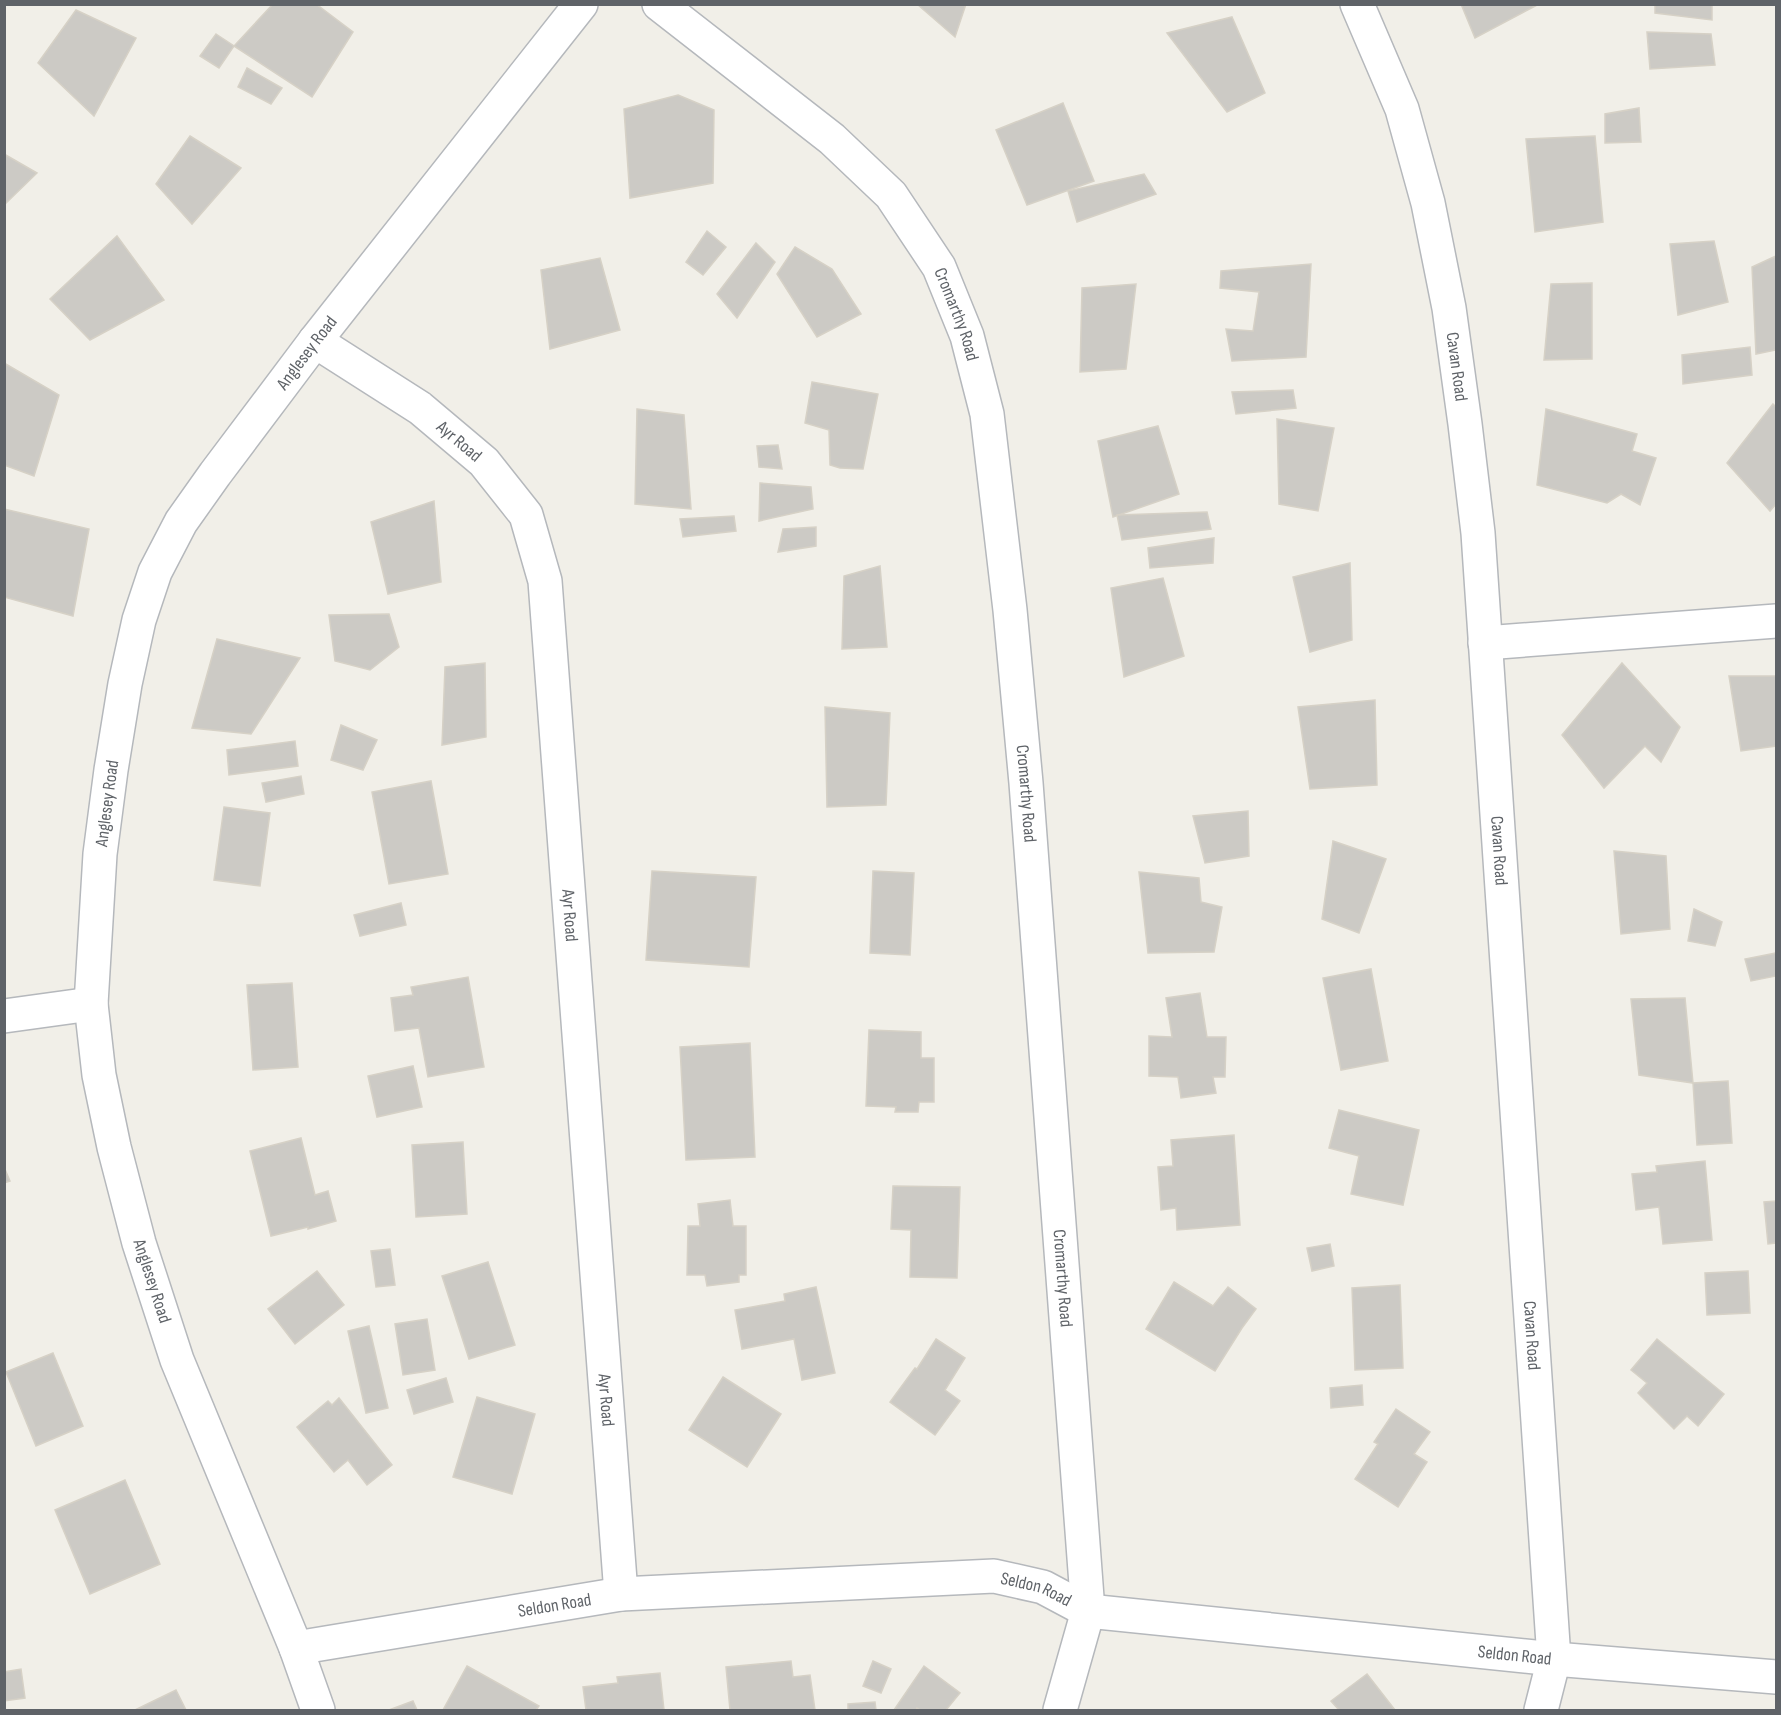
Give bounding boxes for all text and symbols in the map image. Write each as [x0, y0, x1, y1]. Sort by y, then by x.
street label: Cromarthy Road [930, 265, 983, 363]
street label: Anglesey Road [271, 312, 341, 394]
street label: Cavan Road [1442, 331, 1472, 402]
street label: Ayr Road [432, 416, 486, 466]
street label: Cromarthy Road [1012, 744, 1041, 843]
street label: Anglesey Road [90, 759, 123, 849]
street label: Cavan Road [1487, 815, 1512, 886]
street label: Ayr Road [558, 887, 583, 942]
street label: Cromarthy Road [1049, 1229, 1077, 1328]
street label: Anglesey Road [128, 1235, 175, 1326]
street label: Cavan Road [1519, 1300, 1545, 1371]
street label: Ayr Road [594, 1372, 619, 1427]
street label: Seldon Road [999, 1567, 1075, 1611]
street label: Seldon Road [516, 1589, 593, 1621]
street label: Seldon Road [1477, 1641, 1552, 1669]

